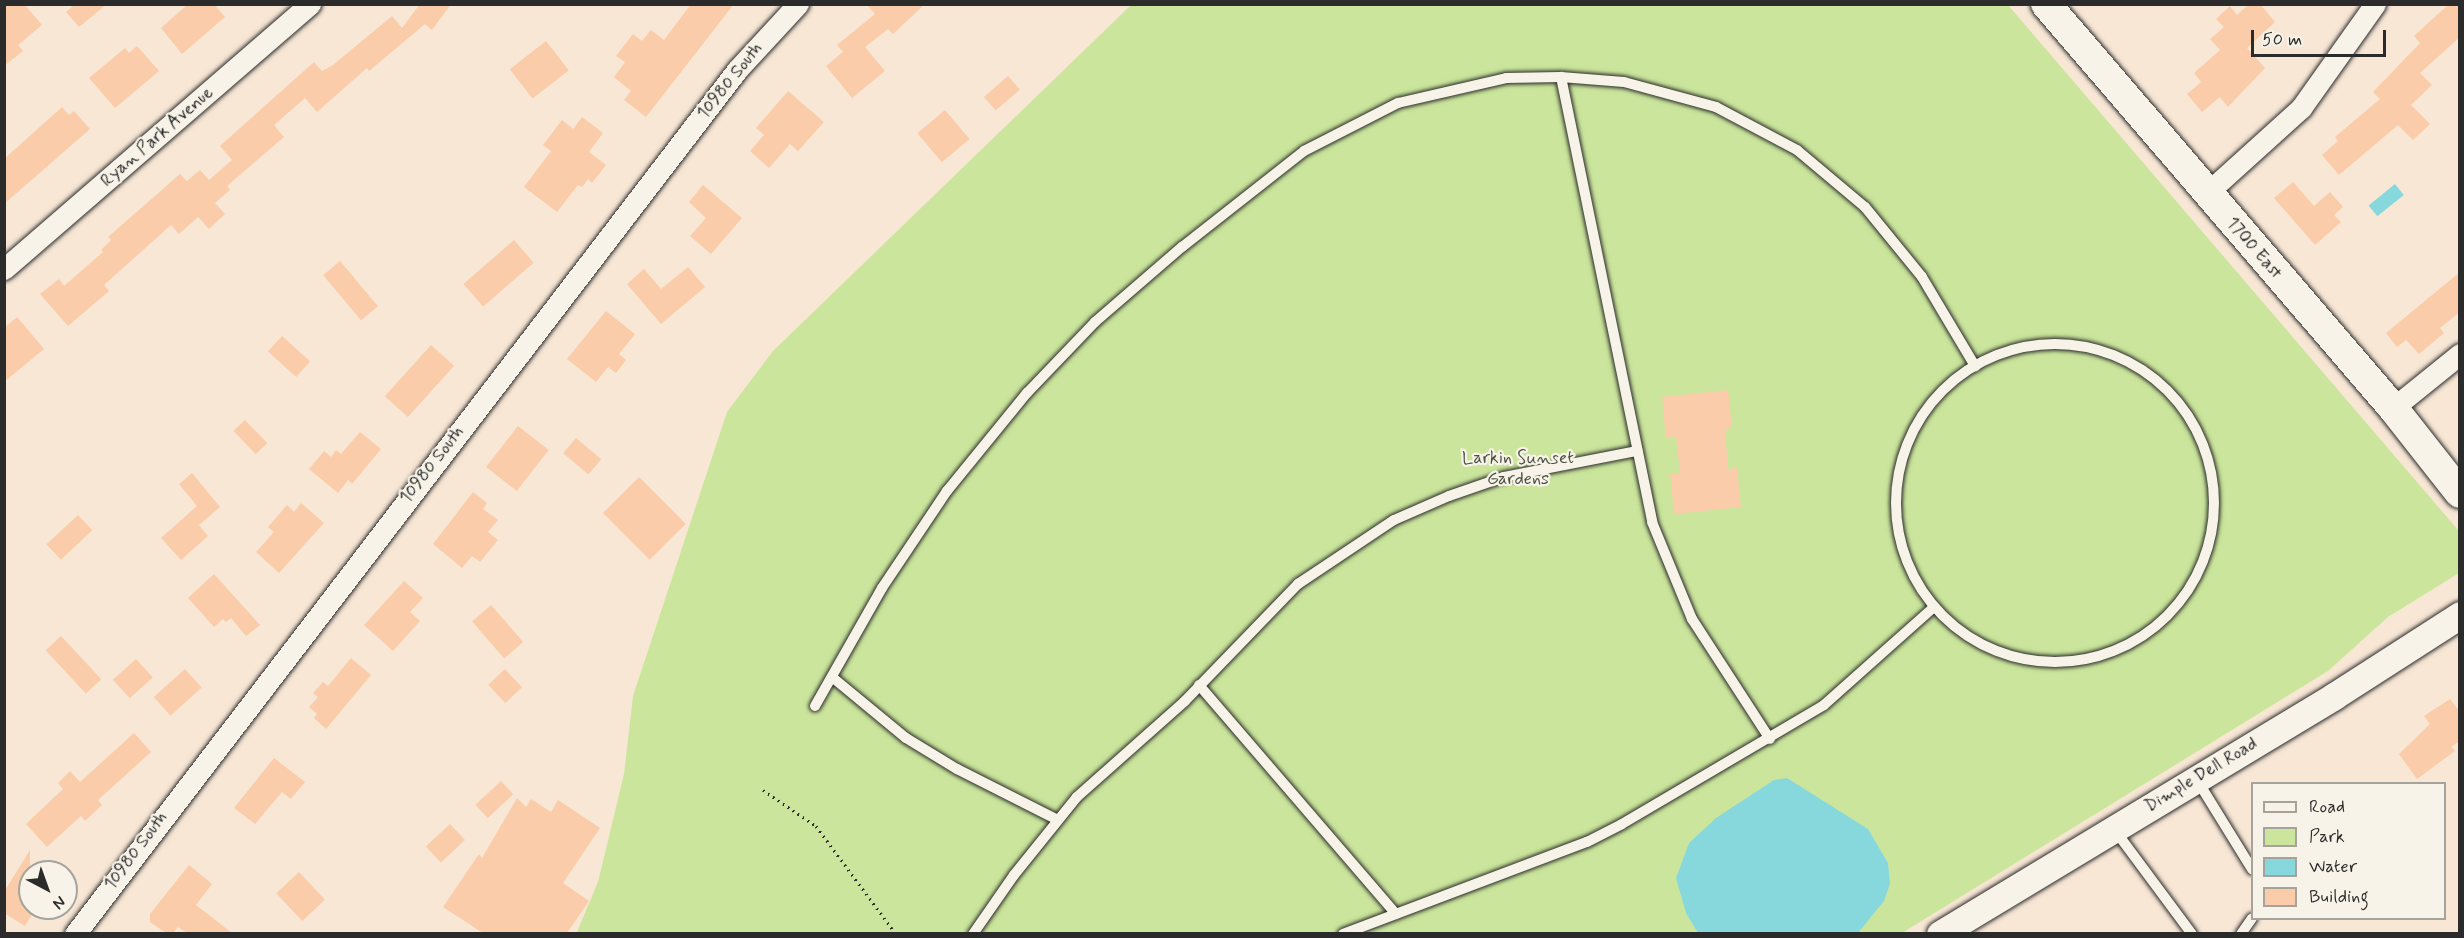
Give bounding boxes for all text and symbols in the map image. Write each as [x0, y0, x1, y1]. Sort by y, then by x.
scale bar [2254, 18, 2389, 56]
text: 50 m [2262, 28, 2302, 52]
street label: 10980 South [693, 38, 767, 124]
street label: Ryan Park Avenue [95, 81, 219, 193]
street label: 1700 East [2221, 213, 2287, 283]
street label: 10980 South [395, 422, 469, 508]
park label: Larkin Sunset Gardens [1463, 448, 1573, 490]
street label: Dimple Dell Road [2141, 733, 2261, 817]
legend [2251, 782, 2446, 920]
text: Road [2309, 795, 2345, 819]
street label: 10980 South [100, 808, 172, 894]
text: Park [2309, 825, 2345, 849]
text: Water [2309, 855, 2357, 879]
north arrow [18, 860, 78, 920]
text: Building [2309, 885, 2369, 909]
text: N [48, 891, 70, 914]

